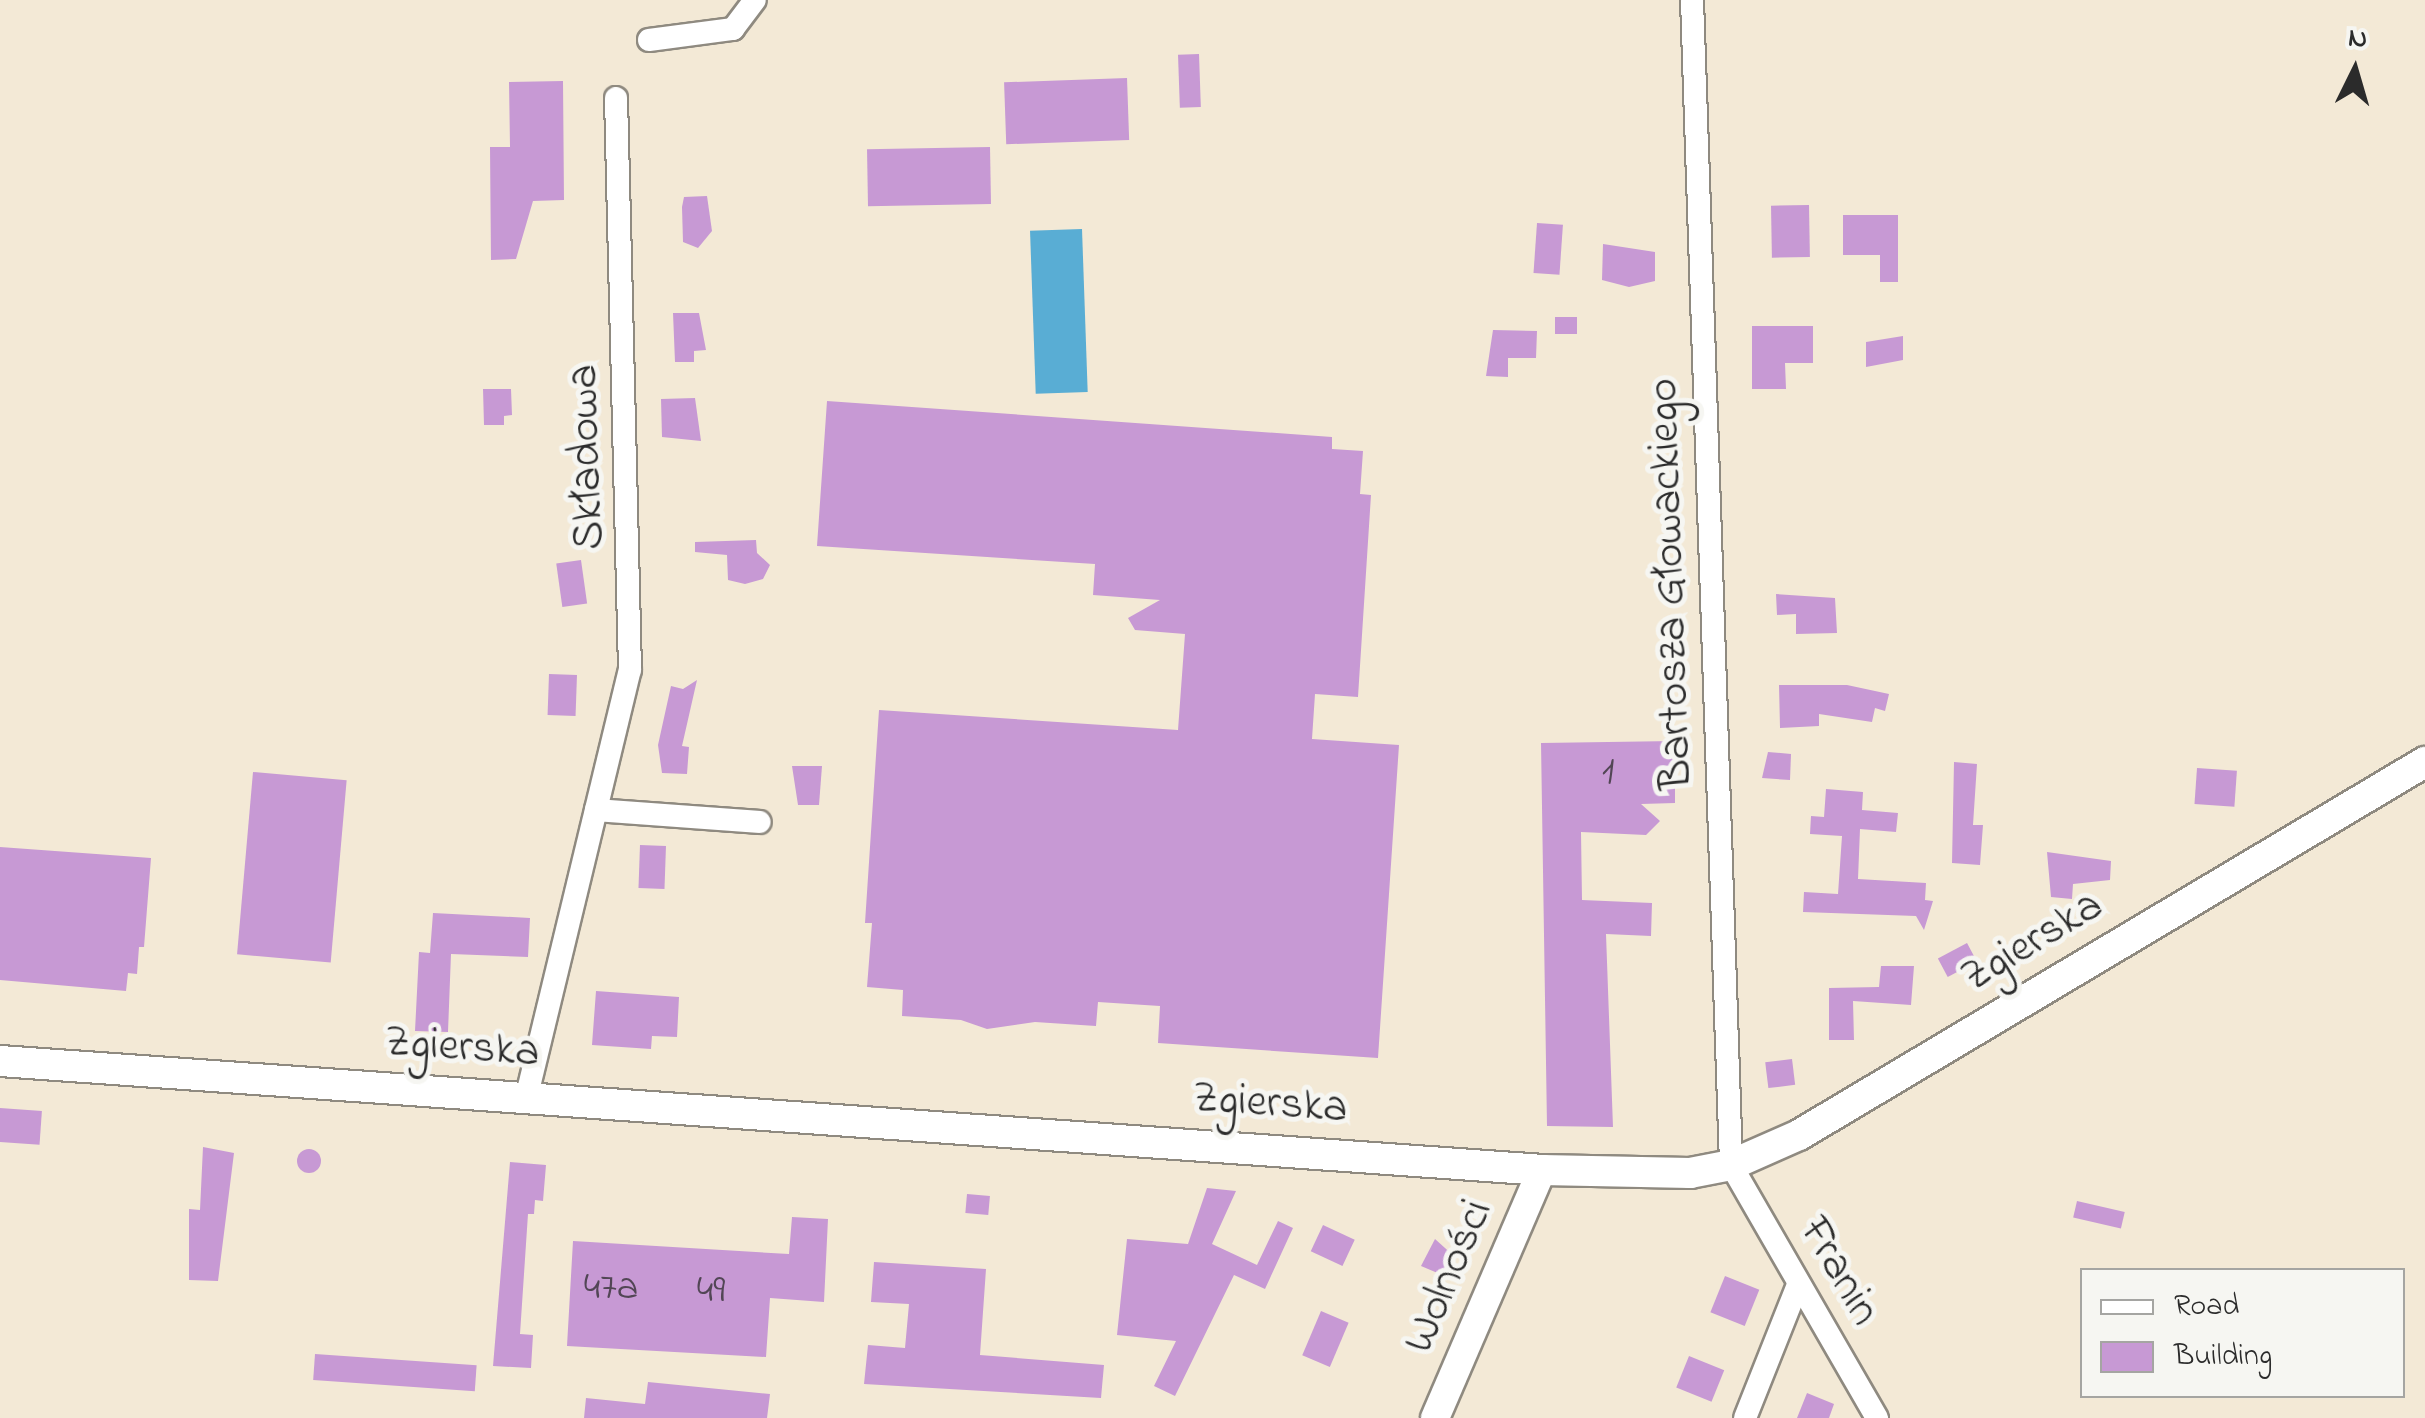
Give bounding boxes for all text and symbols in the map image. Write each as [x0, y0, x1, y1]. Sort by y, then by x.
text: N [2346, 18, 2369, 61]
north arrow [2305, 20, 2405, 120]
street label: Składowa [558, 363, 618, 551]
street label: Bartosza Głowackiego [1638, 377, 1706, 791]
house number: 1 [1602, 749, 1614, 797]
street label: Zgierska [1953, 880, 2113, 1006]
street label: Zgierska [383, 1017, 541, 1081]
street label: Zgierska [1191, 1073, 1349, 1137]
street label: Wolności [1394, 1192, 1506, 1362]
street label: Franin [1786, 1208, 1890, 1336]
house number: 47a [584, 1265, 638, 1313]
house number: 49 [697, 1268, 725, 1316]
legend [2080, 1268, 2405, 1398]
text: Road [2174, 1285, 2239, 1329]
text: Building [2174, 1335, 2272, 1379]

